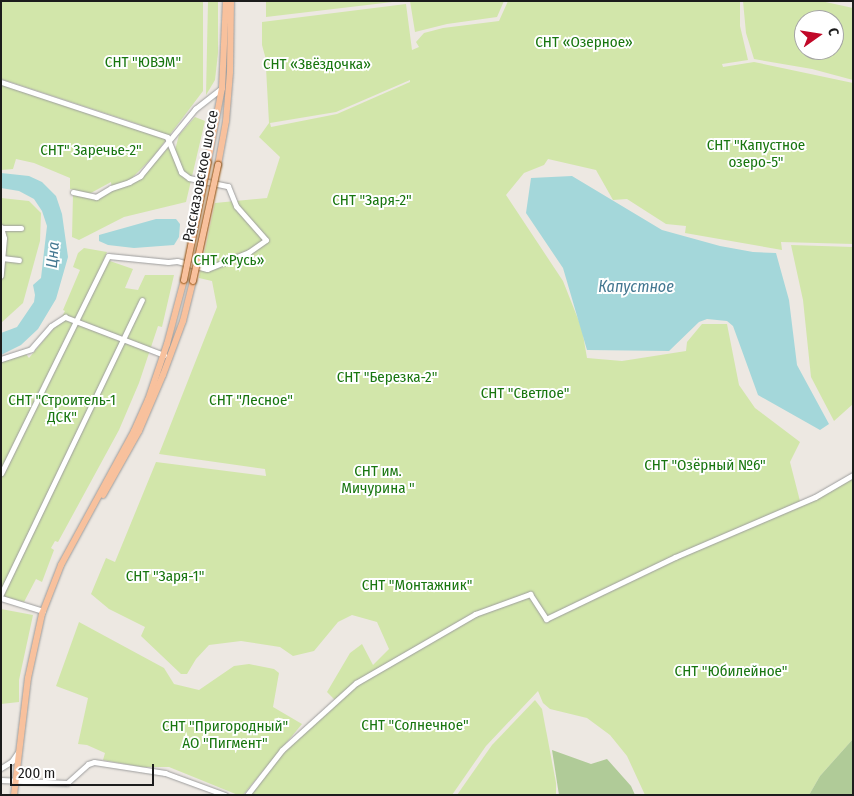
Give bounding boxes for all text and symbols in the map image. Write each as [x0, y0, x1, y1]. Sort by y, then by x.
north arrow [794, 10, 844, 60]
text: С [824, 26, 842, 37]
park label: СНТ «Озерное» [535, 34, 633, 52]
park label: СНТ "ЮВЭМ" [105, 54, 181, 72]
park label: СНТ «Звёздочка» [263, 56, 371, 74]
street label: Рассказовское шоссе [179, 109, 223, 243]
park label: СНТ "Капустное озеро-5" [707, 136, 805, 171]
park label: СНТ" Заречье-2" [40, 142, 142, 160]
park label: СНТ "Заря-2" [332, 192, 412, 210]
water label: Цна [42, 241, 64, 269]
park label: СНТ «Русь» [193, 252, 265, 270]
water label: Капустное [598, 277, 674, 297]
park label: СНТ "Березка-2" [337, 369, 437, 387]
park label: СНТ "Светлое" [481, 385, 569, 403]
park label: СНТ "Строитель-1 ДСК" [8, 391, 116, 426]
park label: СНТ "Лесное" [209, 392, 293, 410]
park label: СНТ "Озёрный №6" [644, 457, 766, 475]
park label: СНТ им. Мичурина " [341, 462, 415, 497]
park label: СНТ "Заря-1" [126, 568, 204, 586]
park label: СНТ "Монтажник" [362, 577, 472, 595]
park label: СНТ "Юбилейное" [675, 663, 787, 681]
park label: СНТ "Пригородный" АО "Пигмент" [162, 717, 288, 752]
park label: СНТ "Солнечное" [361, 717, 469, 735]
scale bar [12, 754, 156, 786]
text: 200 m [18, 764, 55, 782]

